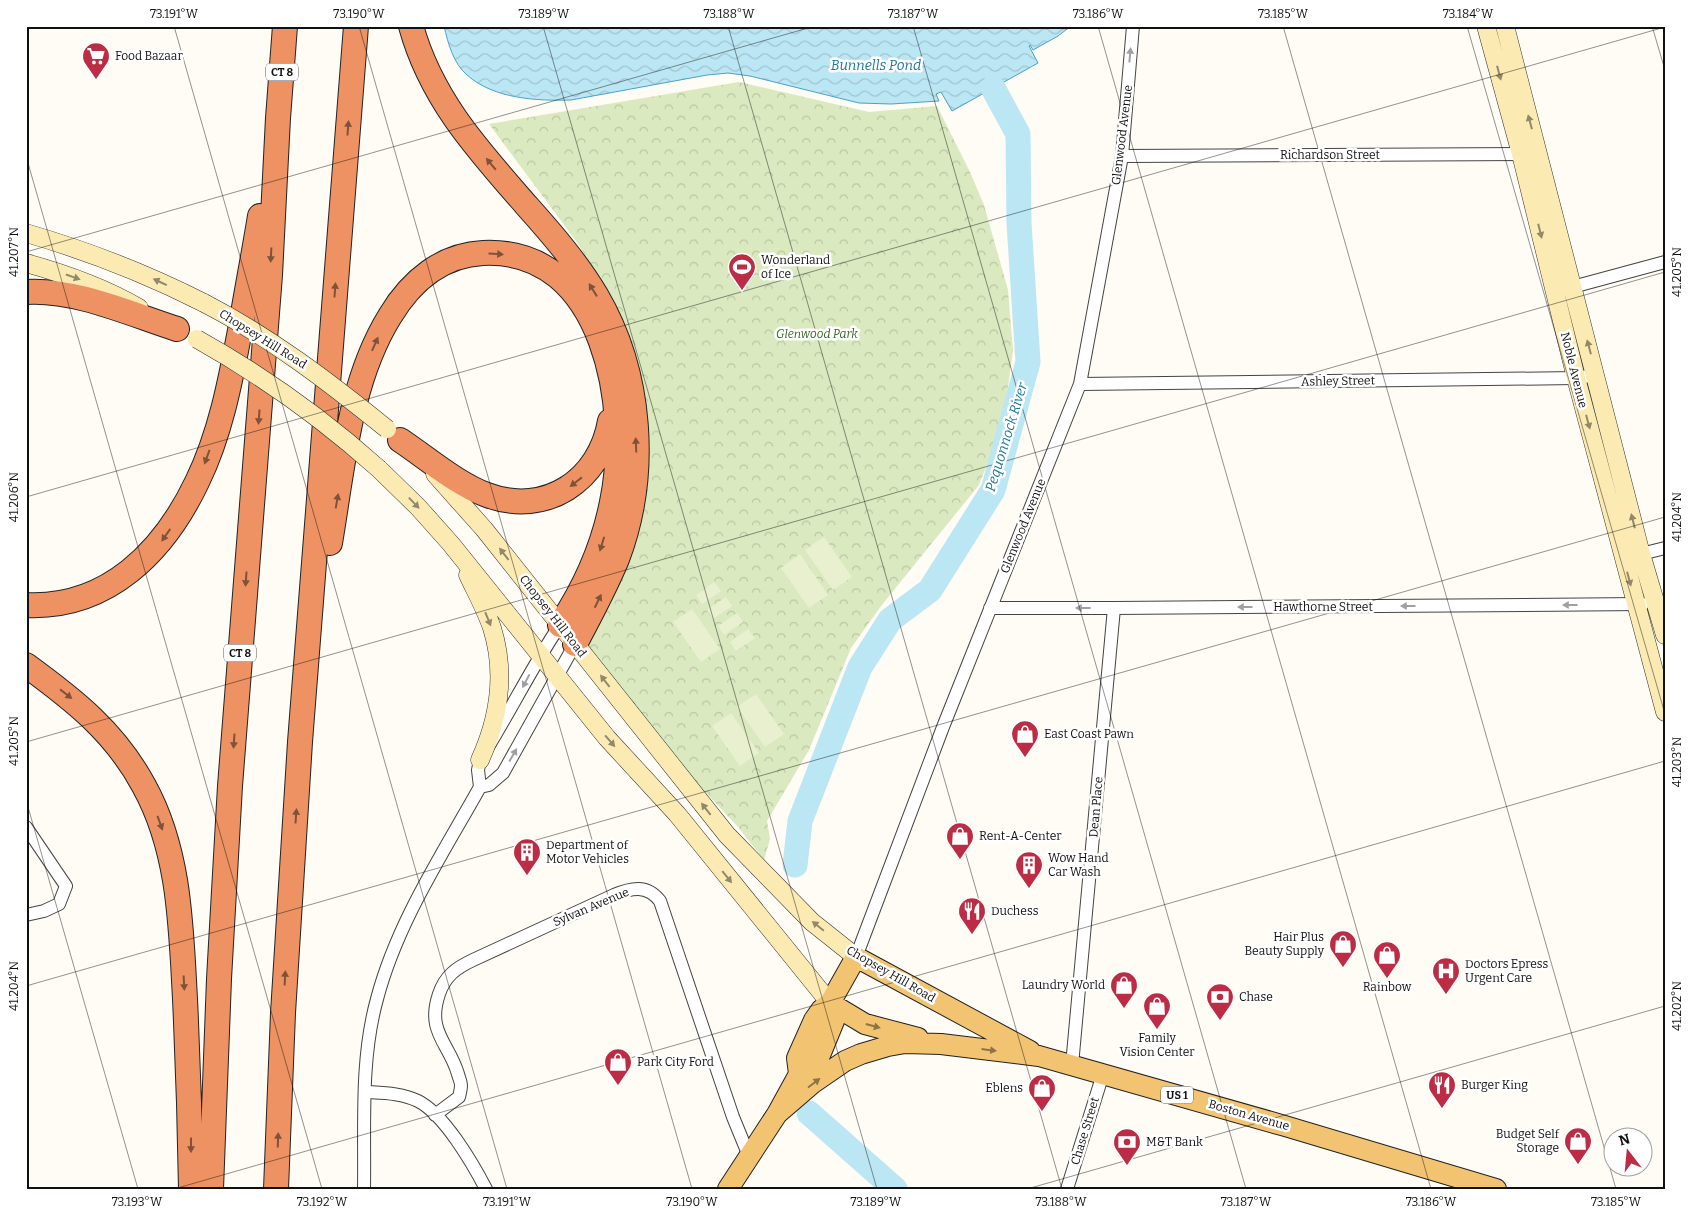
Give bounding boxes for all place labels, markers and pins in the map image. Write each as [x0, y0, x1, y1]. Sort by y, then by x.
supermarket icon: Food Bazaar [81, 41, 111, 80]
place label: Food Bazaar [115, 49, 183, 63]
sports icon: Wonderland of Ice [727, 252, 757, 291]
place label: Wonderland of Ice [761, 253, 830, 281]
shop icon: East Coast Pawn [1010, 719, 1040, 758]
place label: East Coast Pawn [1044, 727, 1134, 741]
shop icon: Rent-A-Center [945, 821, 975, 860]
place label: Rent-A-Center [979, 829, 1062, 843]
building icon: Department of Motor Vehicles [512, 837, 542, 876]
place label: Department of Motor Vehicles [546, 838, 629, 866]
building icon: Wow Hand Car Wash [1014, 850, 1044, 889]
place label: Wow Hand Car Wash [1048, 851, 1109, 879]
restaurant icon: Duchess [957, 896, 987, 935]
place label: Duchess [991, 904, 1039, 918]
shop icon: Hair Plus Beauty Supply [1328, 929, 1358, 968]
place label: Hair Plus Beauty Supply [1244, 930, 1325, 958]
shop icon: Rainbow [1372, 940, 1402, 979]
hospital icon: Doctors Epress Urgent Care [1431, 956, 1461, 995]
place label: Doctors Epress Urgent Care [1465, 957, 1549, 985]
shop icon: Laundry World [1109, 970, 1139, 1009]
place label: Laundry World [1022, 978, 1105, 992]
place label: Rainbow [1363, 980, 1412, 994]
bank icon: Chase [1205, 982, 1235, 1021]
place label: Chase [1239, 990, 1273, 1004]
shop icon: Family Vision Center [1142, 991, 1172, 1030]
place label: Family Vision Center [1119, 1031, 1195, 1059]
shop icon: Park City Ford [603, 1047, 633, 1086]
place label: Park City Ford [637, 1055, 714, 1069]
restaurant icon: Burger King [1427, 1070, 1457, 1109]
shop icon: Eblens [1027, 1073, 1057, 1112]
place label: Burger King [1461, 1078, 1528, 1092]
place label: Eblens [985, 1081, 1023, 1095]
shop icon: Budget Self Storage [1563, 1126, 1593, 1165]
bank icon: M&T Bank [1112, 1127, 1142, 1166]
place label: Budget Self Storage [1496, 1127, 1560, 1155]
place label: M&T Bank [1146, 1135, 1203, 1149]

